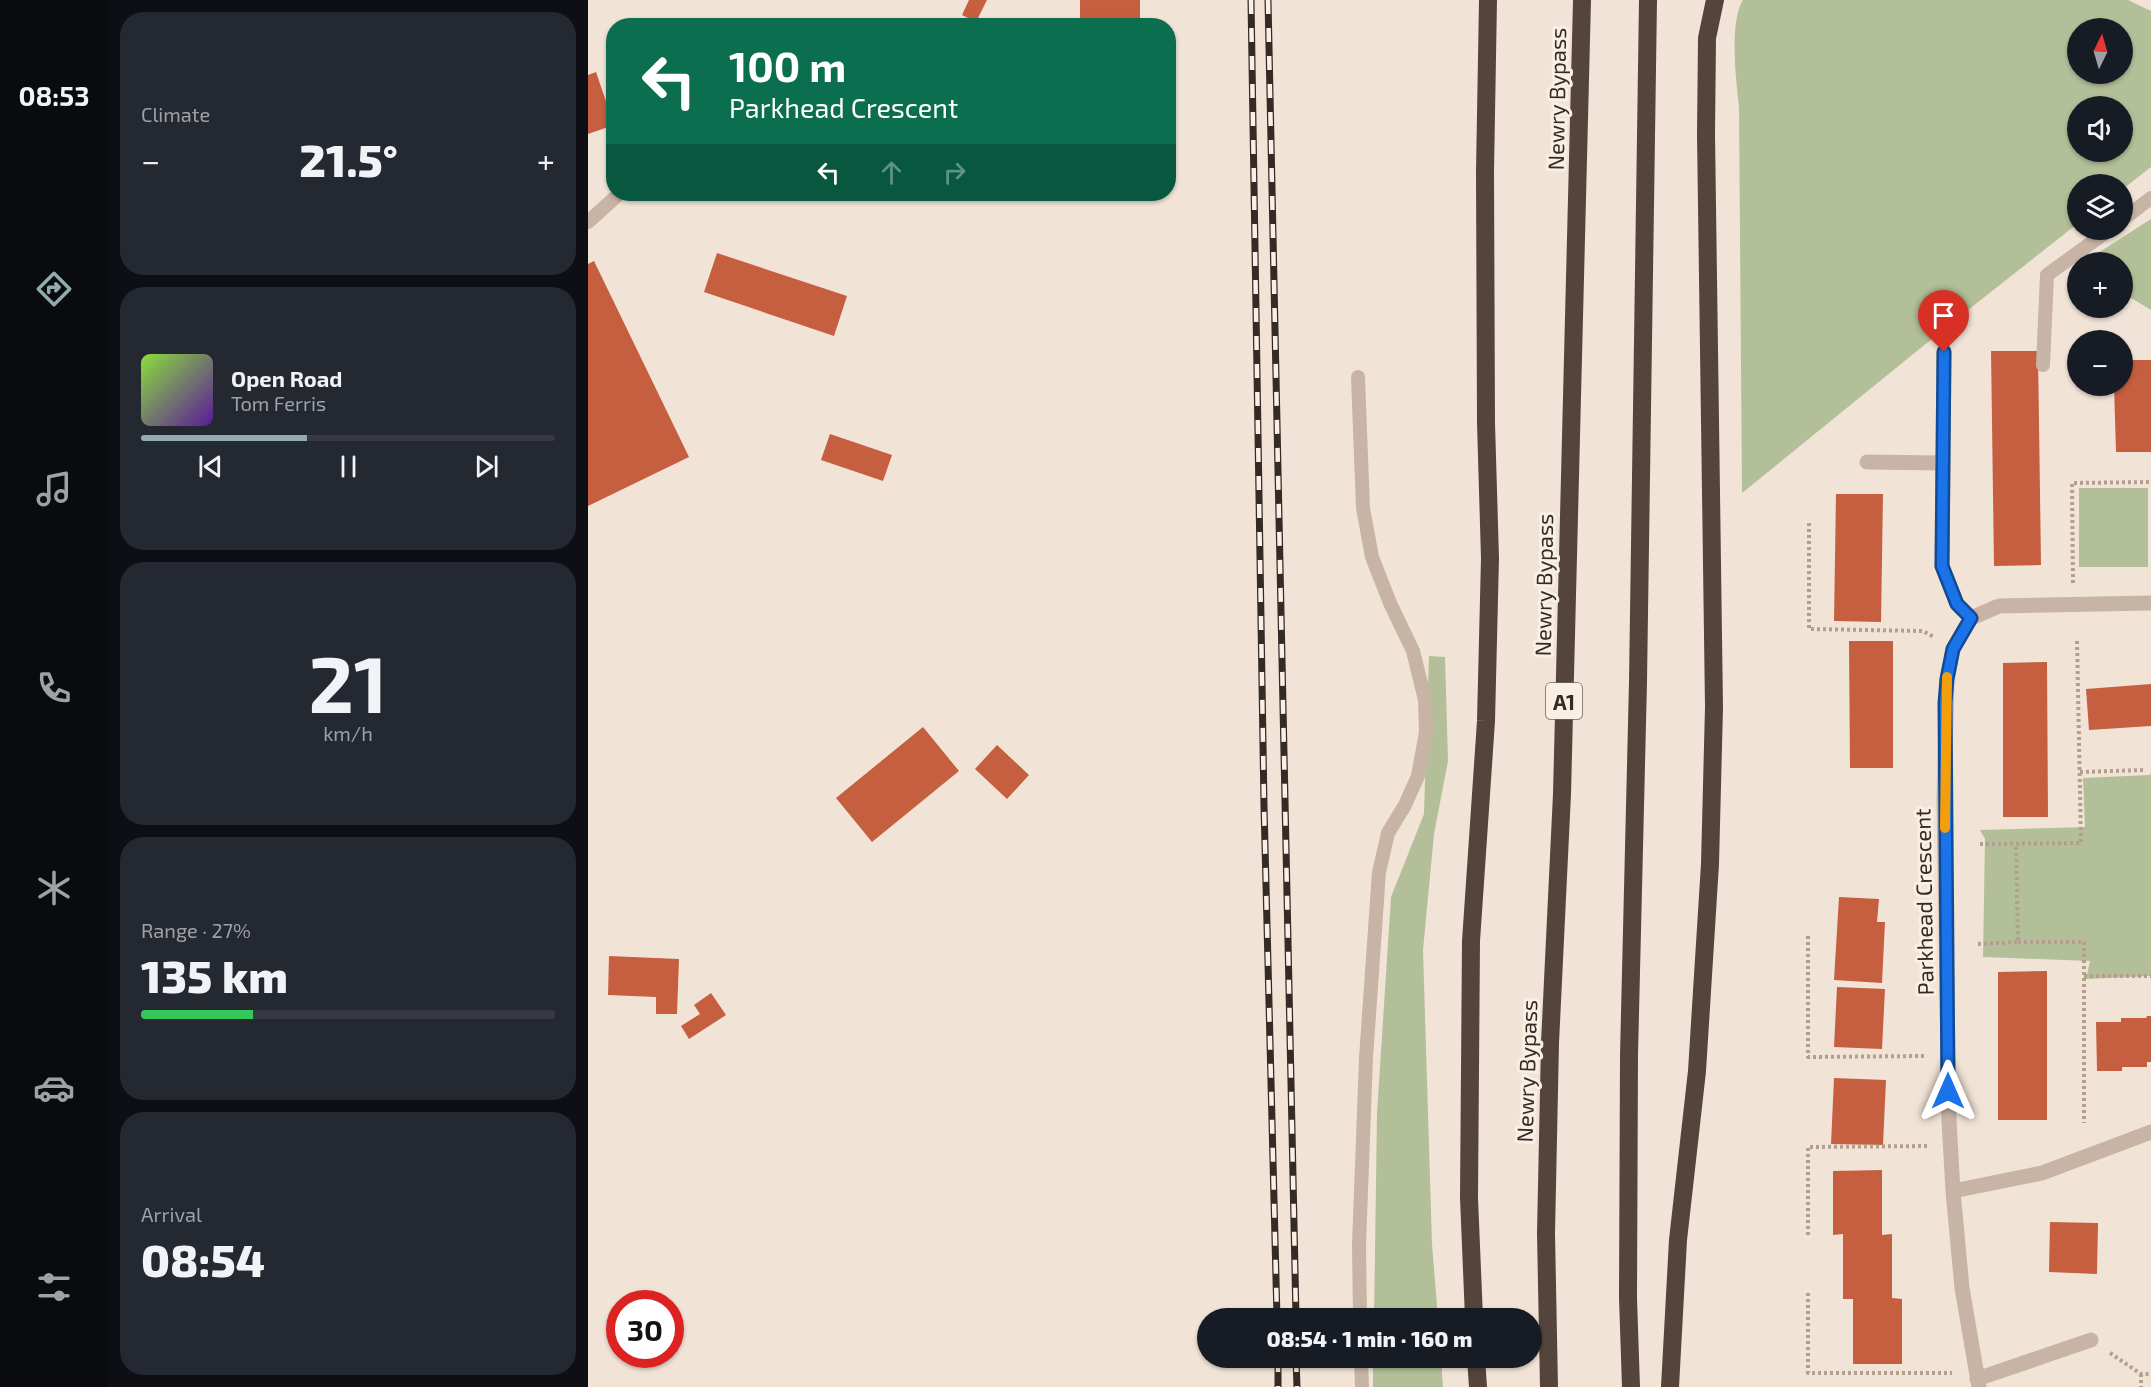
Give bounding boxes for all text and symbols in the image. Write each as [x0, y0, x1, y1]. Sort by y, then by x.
north arrow [2067, 18, 2133, 84]
map controls [2067, 18, 2133, 396]
street label: Newry Bypass [1542, 27, 1570, 171]
text: 100 m [729, 40, 846, 90]
icon: left [630, 42, 708, 120]
text: 08:53 [18, 79, 90, 111]
text: Parkhead Crescent [729, 91, 958, 123]
button: sound [2067, 96, 2133, 162]
text: Climate [141, 102, 210, 126]
text: 21.5° [299, 132, 398, 186]
text: − [141, 140, 160, 180]
text: + [537, 140, 555, 180]
icon: left [812, 156, 845, 189]
icon: ahead [875, 156, 908, 189]
icon: right [938, 156, 971, 189]
button: layers [2067, 174, 2133, 240]
button: + [2067, 252, 2133, 318]
icon: directions [33, 268, 75, 310]
pin [1918, 290, 1969, 352]
icon: arrive [1927, 299, 1960, 332]
button: − [2067, 330, 2133, 396]
text: Open Road [231, 365, 343, 391]
text: Tom Ferris [231, 391, 326, 415]
icon: previous [194, 450, 227, 483]
icon: pause [332, 450, 365, 483]
icon: next [470, 450, 503, 483]
icon: music [33, 468, 75, 510]
street label: Newry Bypass [1529, 513, 1557, 657]
text: 21 [308, 635, 388, 729]
icon: phone [33, 667, 75, 709]
road number: A1 [1546, 683, 1582, 719]
text: km/h [323, 721, 373, 745]
street label: Parkhead Crescent [1908, 808, 1938, 996]
icon: climate [33, 867, 75, 909]
text: Range · 27% [141, 918, 251, 942]
text: 135 km [141, 948, 288, 1002]
street label: Newry Bypass [1511, 999, 1541, 1143]
position arrow [1916, 1059, 1980, 1123]
icon: car [33, 1067, 75, 1109]
text: Arrival [141, 1202, 202, 1226]
text: 08:54 [141, 1232, 265, 1286]
icon: filters [33, 1266, 75, 1308]
speed limit sign: 30 [606, 1290, 684, 1368]
text: 08:54 · 1 min · 160 m [1266, 1325, 1473, 1351]

